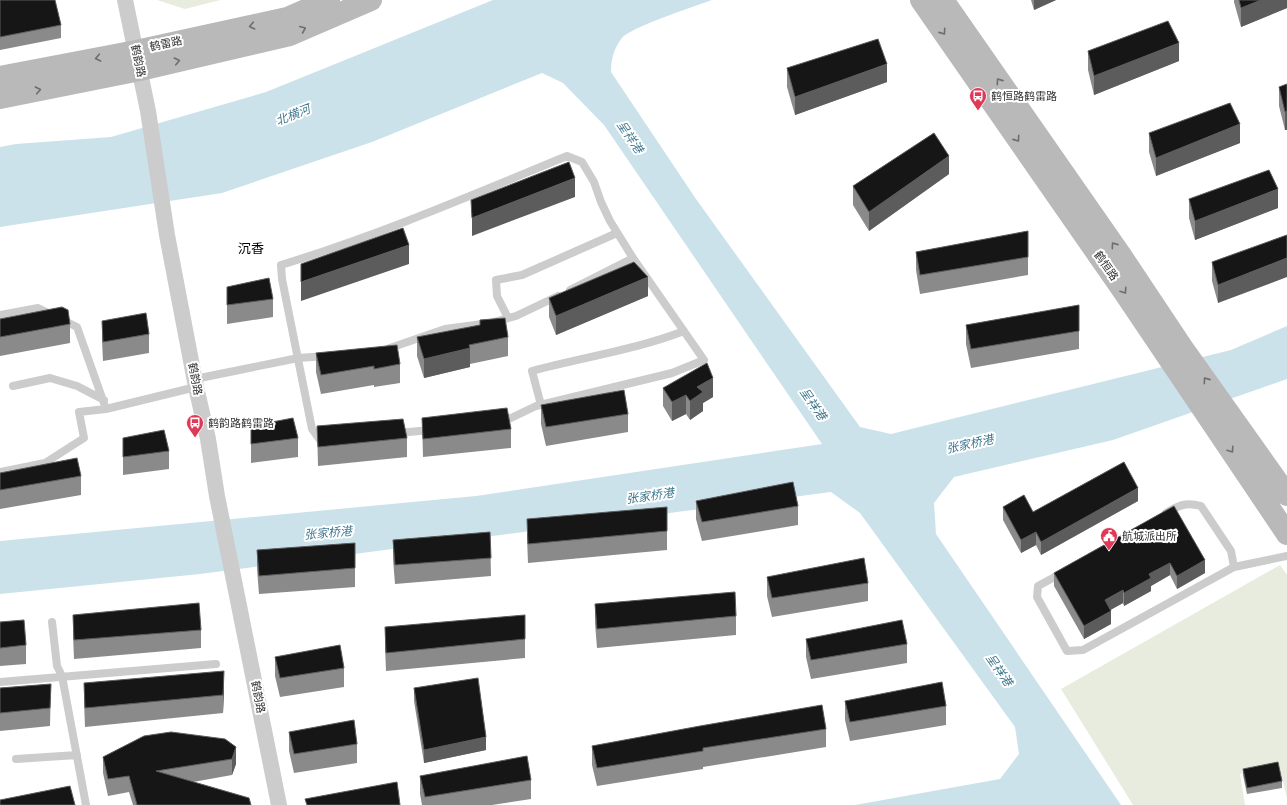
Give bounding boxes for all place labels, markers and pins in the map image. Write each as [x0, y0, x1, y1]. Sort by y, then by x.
bus stop icon: 鹤恒路鹤雷路 [968, 86, 988, 111]
place label: 鹤恒路鹤雷路 [991, 90, 1057, 103]
bus stop icon: 鹤韵路鹤雷路 [185, 413, 205, 438]
place label: 鹤韵路鹤雷路 [208, 417, 274, 430]
public building icon: 航城派出所 [1099, 526, 1119, 551]
place label: 航城派出所 [1122, 530, 1177, 543]

